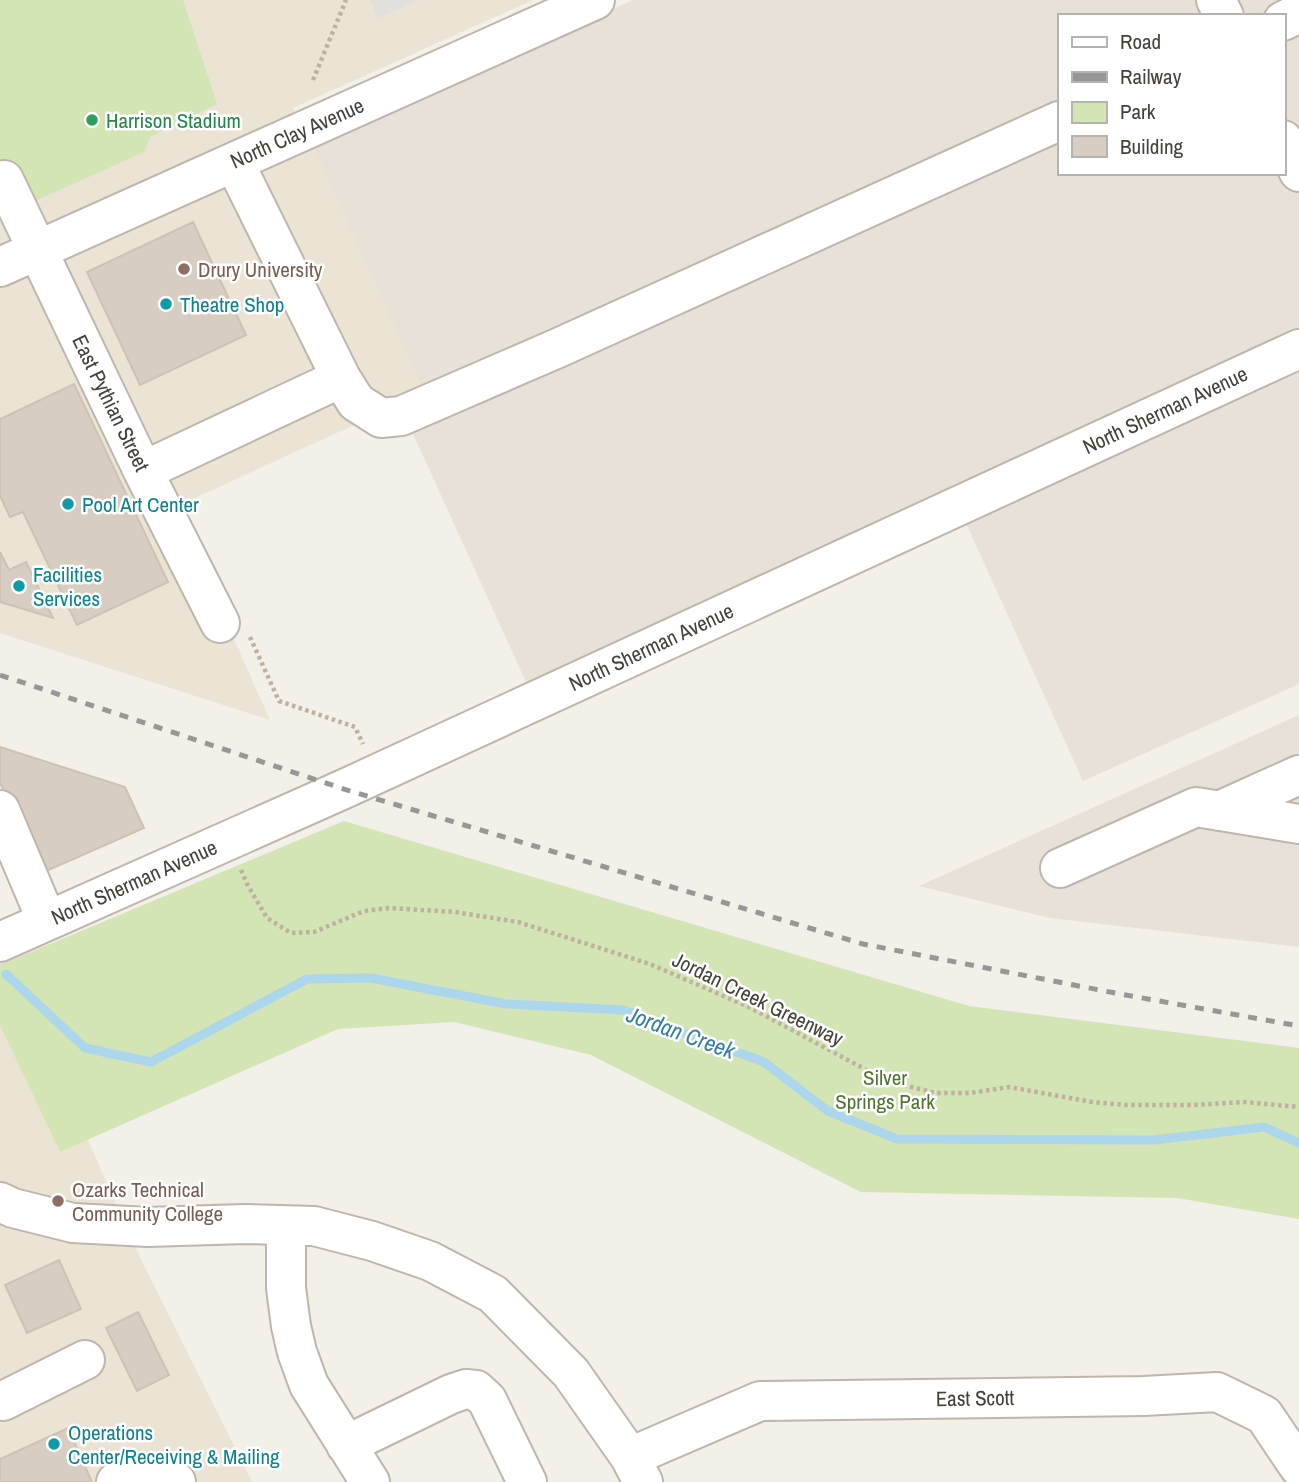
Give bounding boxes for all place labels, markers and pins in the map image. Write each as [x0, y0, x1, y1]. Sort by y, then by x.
place label: Harrison Stadium [106, 106, 241, 135]
marker: Harrison Stadium [84, 112, 100, 128]
place label: Drury University [198, 255, 323, 284]
marker: Drury University [176, 261, 192, 277]
place label: Theatre Shop [180, 290, 284, 319]
marker: Theatre Shop [158, 296, 174, 312]
place label: Pool Art Center [82, 490, 199, 519]
marker: Pool Art Center [60, 496, 76, 512]
place label: Facilities Services [33, 560, 102, 613]
marker: Facilities Services [11, 578, 27, 594]
place label: Ozarks Technical Community College [72, 1175, 223, 1228]
marker: Ozarks Technical Community College [50, 1193, 66, 1209]
place label: Operations Center/Receiving & Mailing [68, 1418, 280, 1471]
marker: Operations Center/Receiving & Mailing [46, 1436, 62, 1452]

